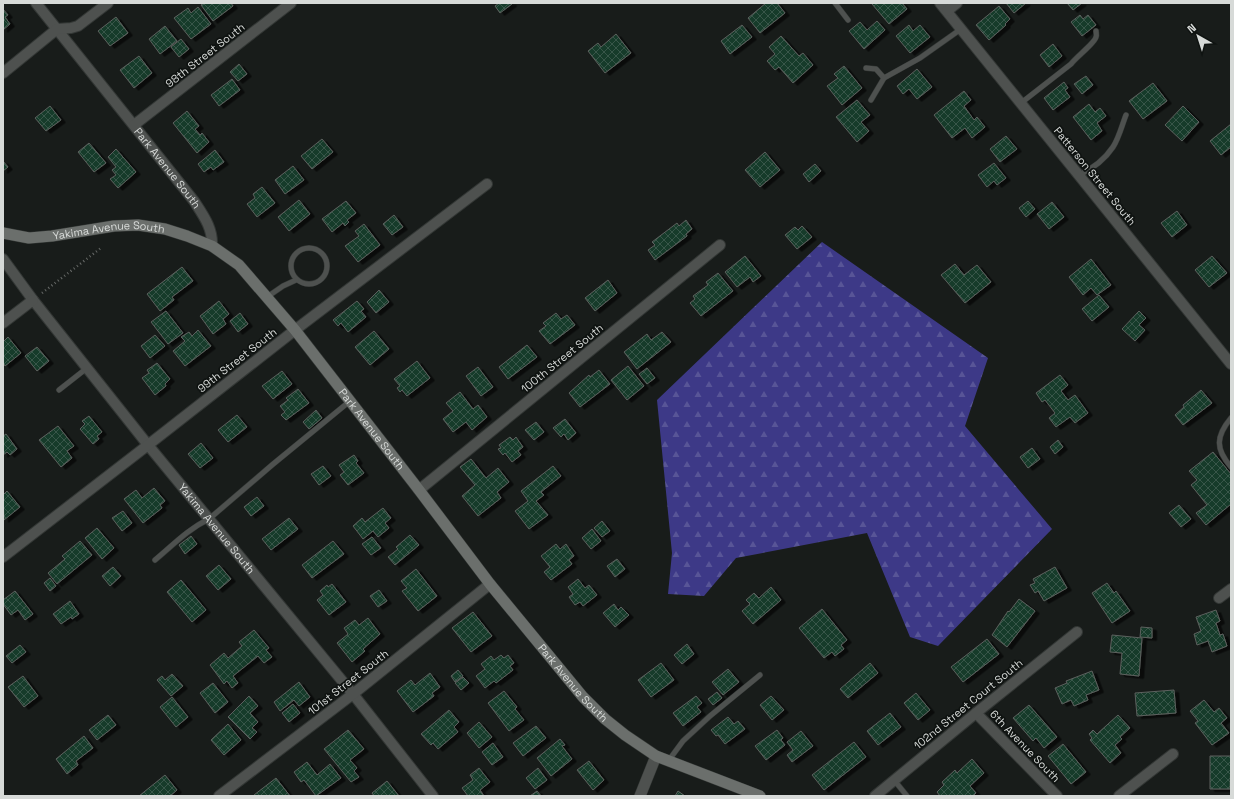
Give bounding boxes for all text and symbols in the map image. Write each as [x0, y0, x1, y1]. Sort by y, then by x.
north arrow [1178, 16, 1218, 56]
street label: 98th Street South [163, 20, 247, 90]
text: N [1184, 20, 1199, 36]
street label: Patterson Street South [1051, 124, 1139, 228]
street label: Park Avenue South [131, 125, 204, 211]
street label: Yakima Avenue South [52, 218, 166, 243]
street label: 100th Street South [518, 321, 606, 395]
street label: 99th Street South [195, 325, 279, 395]
street label: Park Avenue South [336, 386, 408, 473]
street label: Yakima Avenue South [175, 480, 258, 577]
street label: Park Avenue South [535, 641, 611, 725]
street label: 101st Street South [305, 646, 391, 718]
street label: 102nd Street Court South [911, 656, 1025, 752]
street label: 6th Avenue South [987, 707, 1063, 785]

